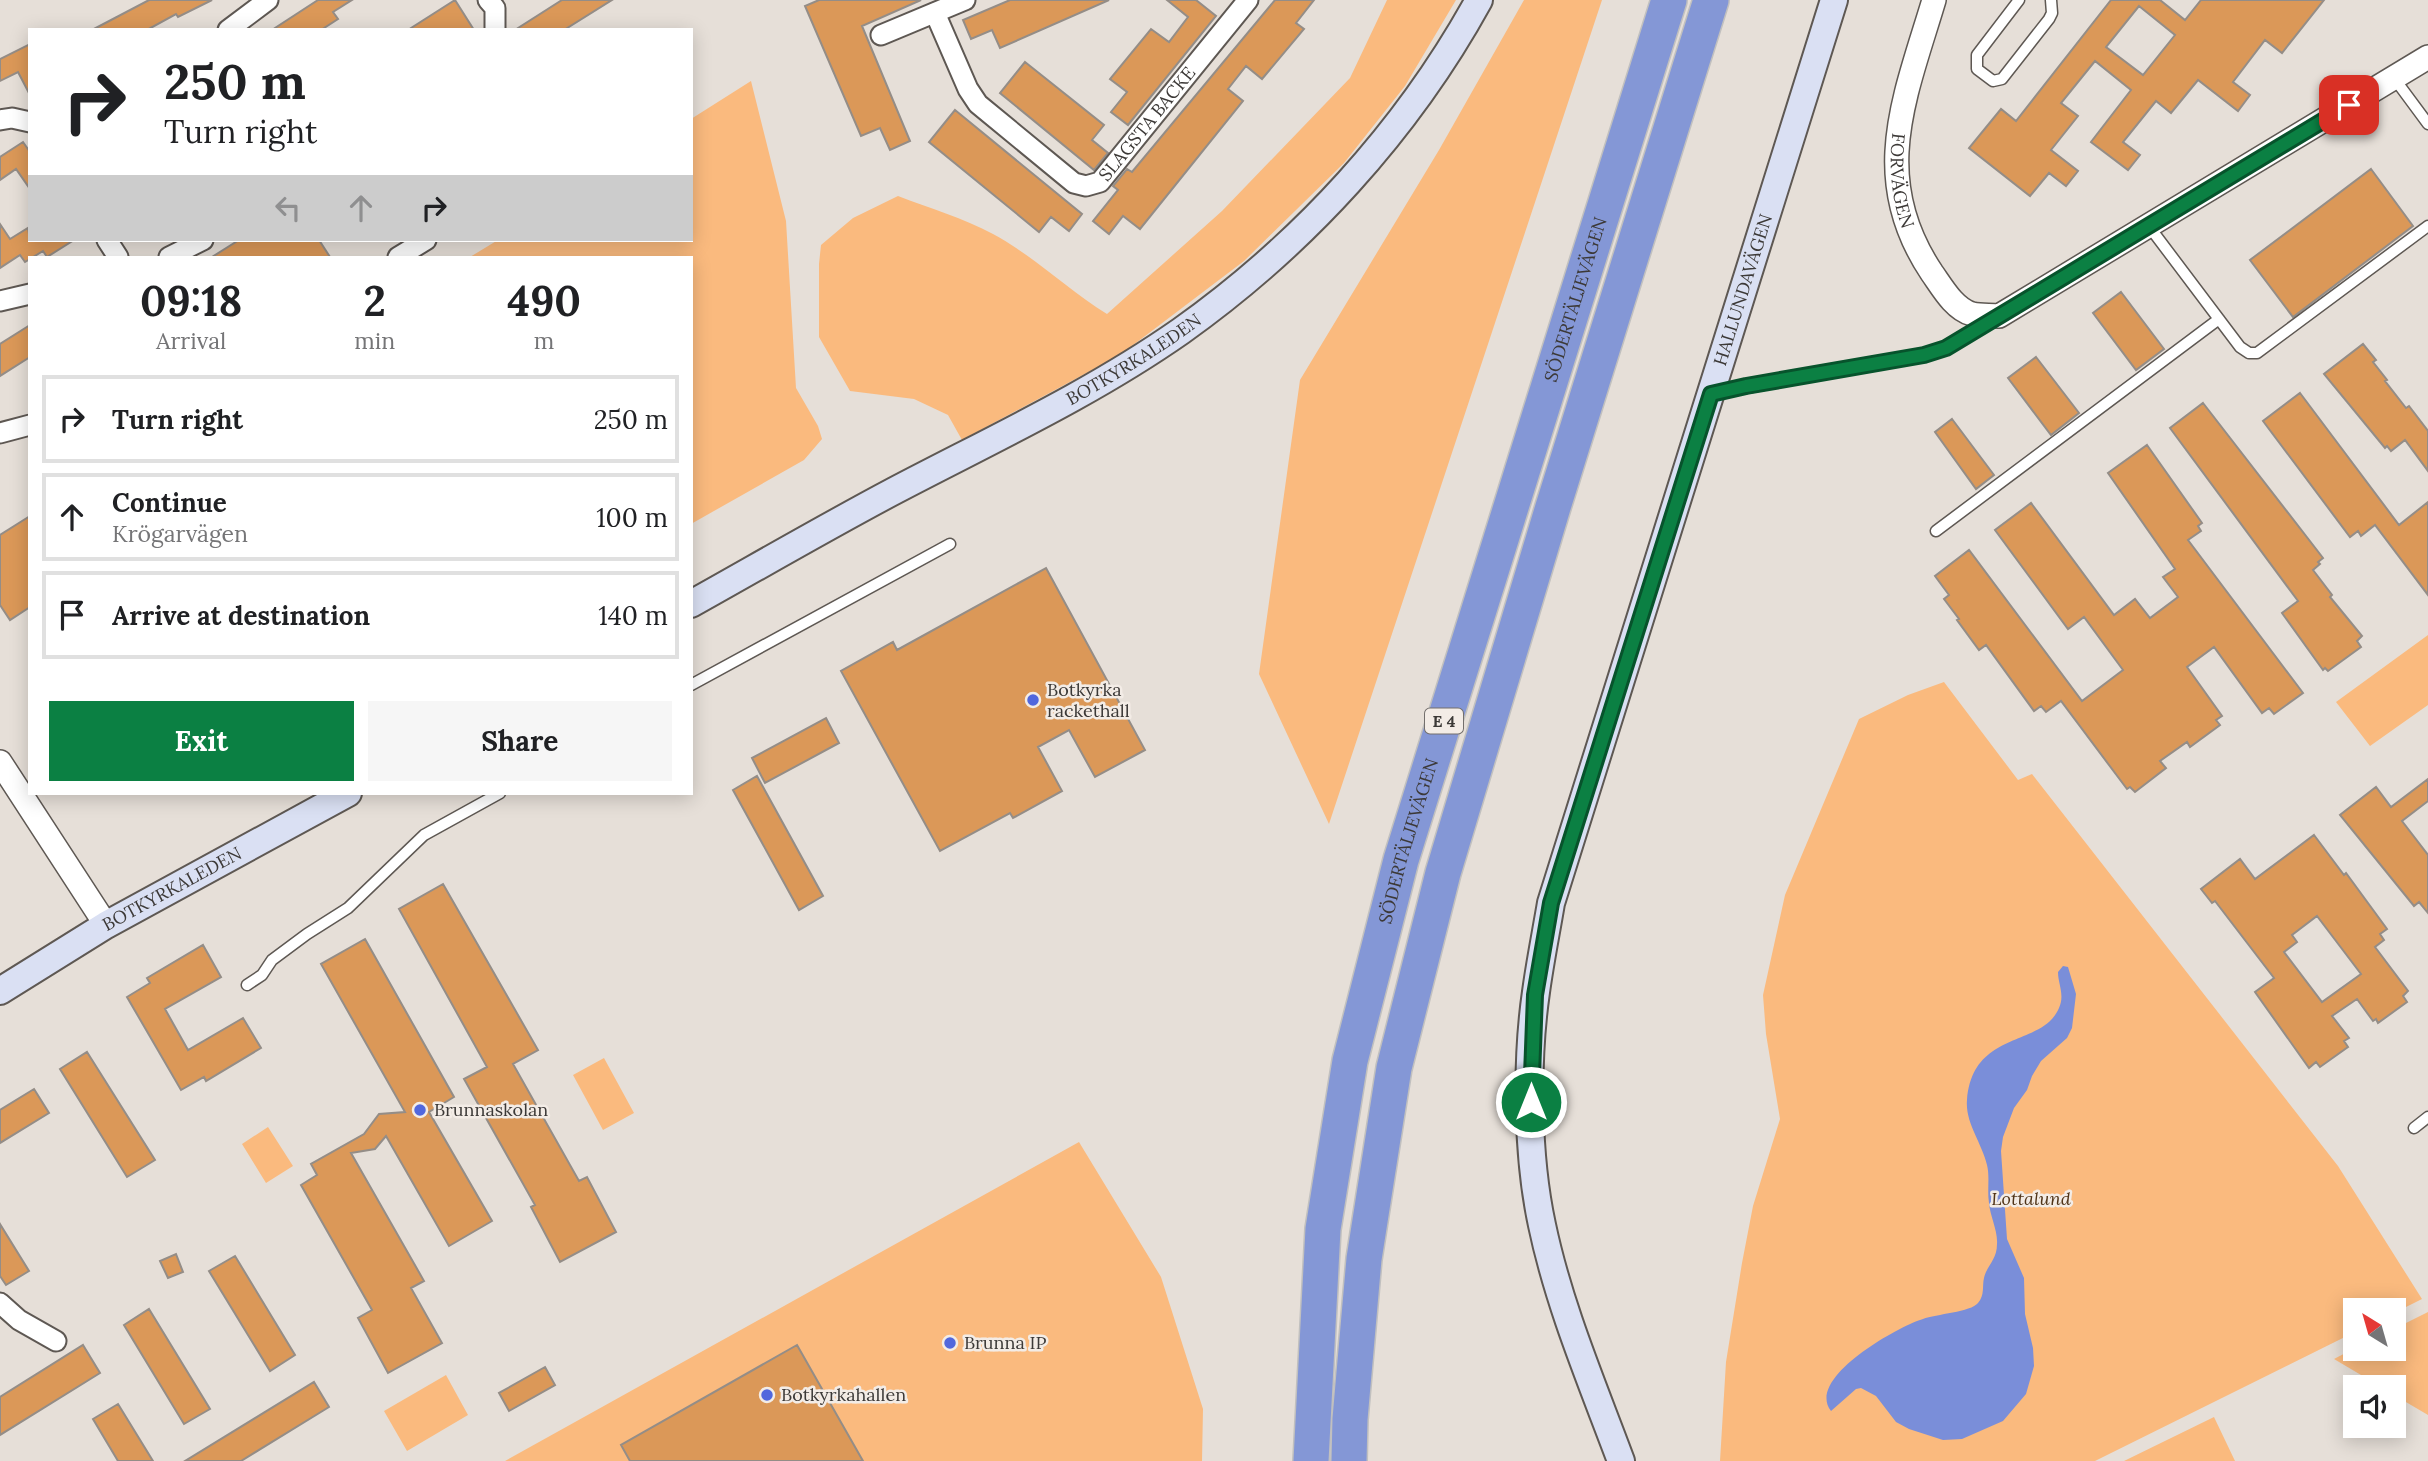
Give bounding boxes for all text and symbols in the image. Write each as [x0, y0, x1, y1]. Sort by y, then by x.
text: 250 m [164, 50, 306, 112]
icon: right [49, 56, 140, 147]
street label: SLAGSTA BACKE [1093, 62, 1200, 186]
pin [2319, 75, 2379, 135]
icon: arrive [2330, 86, 2368, 124]
text: Turn right [164, 111, 317, 152]
street label: FORVÄGEN [1886, 132, 1920, 231]
icon: left [269, 189, 307, 227]
icon: ahead [342, 189, 380, 227]
icon: right [415, 189, 453, 227]
street label: HALLUNDAVÄGEN [1708, 211, 1777, 368]
street label: SÖDERTÄLJEVÄGEN [1539, 214, 1612, 385]
text: 09:18 [140, 274, 242, 328]
text: 2 [364, 274, 386, 328]
text: 490 [507, 274, 581, 328]
street label: BOTKYRKALEDEN [1062, 308, 1206, 410]
text: Arrival [156, 326, 226, 355]
text: min [354, 326, 395, 355]
text: m [534, 326, 554, 355]
icon: right [53, 400, 91, 438]
text: Turn right [112, 403, 243, 436]
text: 250 m [594, 403, 668, 436]
text: Continue [112, 486, 227, 519]
icon: ahead [53, 498, 91, 536]
text: 100 m [596, 501, 668, 534]
text: Krögarvägen [112, 519, 248, 548]
icon: arrive [53, 596, 91, 634]
text: Arrive at destination [112, 599, 370, 632]
text: 140 m [598, 599, 668, 632]
place label: Botkyrka rackethall [1047, 678, 1130, 722]
marker: Botkyrka rackethall [1025, 692, 1041, 708]
button: Exit [49, 701, 354, 781]
button: Share [368, 701, 672, 781]
road number: E 4 [1425, 708, 1463, 734]
street label: SÖDERTÄLJEVÄGEN [1373, 755, 1443, 926]
street label: BOTKYRKALEDEN [98, 841, 245, 936]
position arrow [1494, 1065, 1568, 1139]
place label: Brunnaskolan [434, 1098, 548, 1121]
marker: Brunnaskolan [412, 1102, 428, 1118]
park label: Lottalund [1991, 1187, 2071, 1210]
north arrow [2343, 1298, 2406, 1362]
map controls [2343, 1298, 2406, 1438]
place label: Brunna IP [964, 1331, 1046, 1354]
marker: Brunna IP [942, 1335, 958, 1351]
button: sound [2343, 1375, 2406, 1438]
place label: Botkyrkahallen [781, 1383, 906, 1406]
marker: Botkyrkahallen [759, 1387, 775, 1403]

